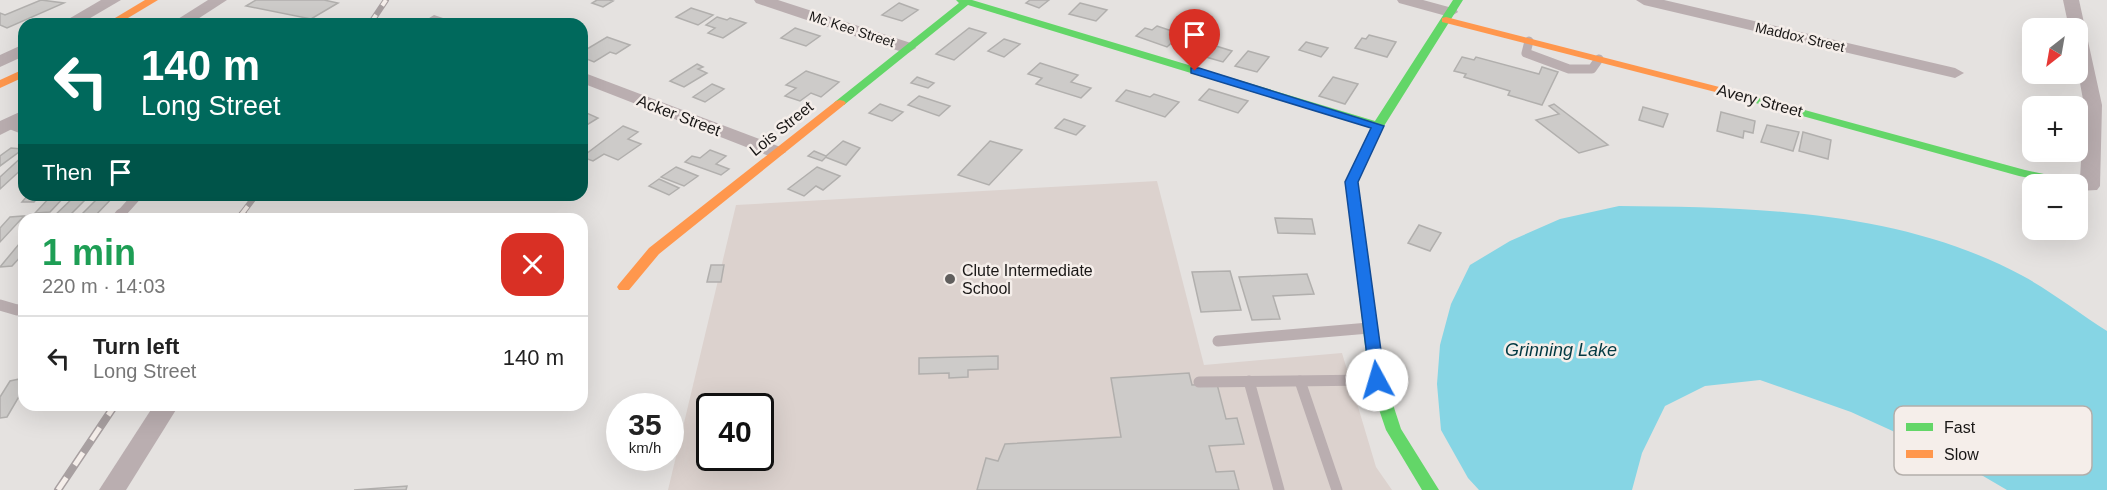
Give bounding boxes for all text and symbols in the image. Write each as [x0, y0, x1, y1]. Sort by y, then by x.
street label: Mc Kee Street [807, 8, 897, 50]
pin [1169, 9, 1220, 71]
icon: arrive [1178, 18, 1211, 51]
north arrow [2022, 18, 2088, 84]
map controls [2022, 18, 2088, 240]
street label: Maddox Street [1754, 19, 1846, 55]
icon: left [42, 42, 120, 120]
text: 140 m [141, 42, 260, 89]
street label: Avery Street [1715, 81, 1805, 120]
text: Long Street [141, 91, 281, 121]
street label: Acker Street [635, 92, 723, 139]
button: + [2022, 96, 2088, 162]
street label: Lois Street [746, 97, 817, 159]
icon: arrive [104, 156, 137, 189]
text: Then [42, 160, 92, 185]
button: − [2022, 174, 2088, 240]
text: 1 min [42, 232, 136, 273]
button: close [501, 233, 564, 296]
place label: Clute Intermediate School [962, 262, 1093, 297]
marker: Clute Intermediate School [943, 272, 957, 286]
text: 220 m · 14:03 [42, 275, 165, 297]
text: Turn left [93, 334, 179, 359]
water label: Grinning Lake [1505, 340, 1617, 360]
icon: left [42, 342, 75, 375]
text: 140 m [503, 345, 564, 370]
position arrow [1345, 348, 1409, 412]
text: Long Street [93, 360, 196, 382]
speed limit sign: 40 [696, 393, 774, 471]
legend [1894, 406, 2092, 475]
text: 35 [628, 408, 662, 441]
text: Fast [1944, 419, 1976, 436]
text: km/h [629, 439, 661, 456]
text: Slow [1944, 446, 1979, 463]

